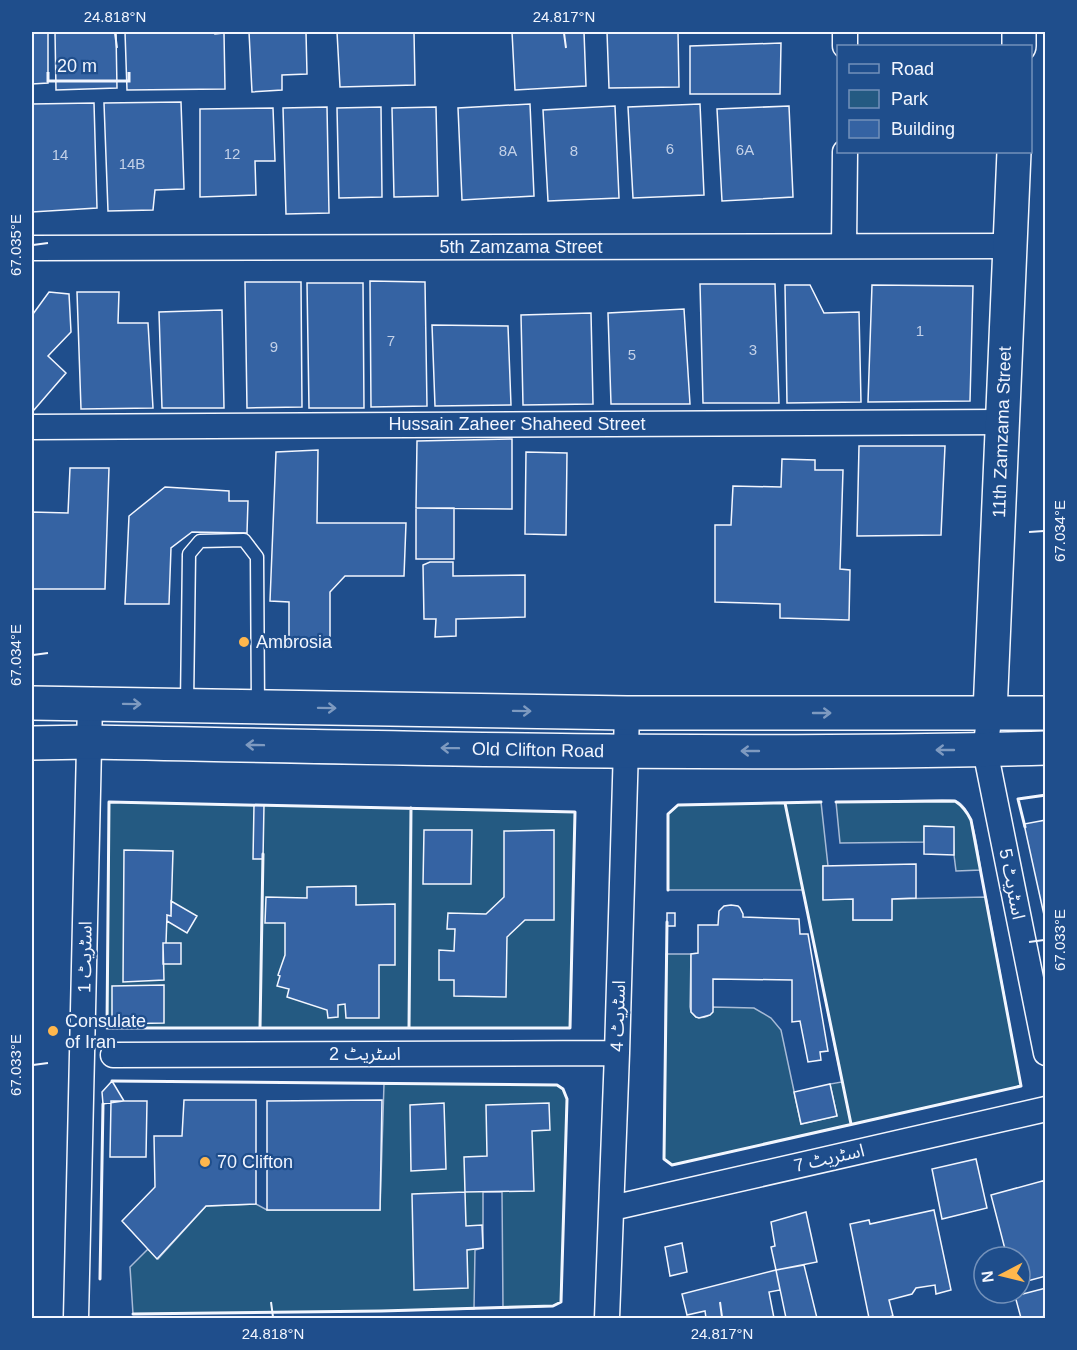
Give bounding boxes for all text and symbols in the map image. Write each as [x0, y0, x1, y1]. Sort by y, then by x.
text: 24.818°N [84, 8, 146, 25]
text: 24.817°N [533, 8, 595, 25]
scale bar [48, 45, 129, 83]
legend [837, 45, 1032, 153]
text: 20 m [57, 56, 97, 76]
text: Road [891, 59, 934, 79]
text: Park [891, 89, 929, 109]
text: Building [891, 119, 955, 139]
house number: 6 [666, 140, 674, 157]
house number: 6A [736, 141, 754, 158]
house number: 8A [499, 142, 517, 159]
house number: 8 [570, 142, 578, 159]
house number: 12 [224, 145, 240, 162]
house number: 14 [52, 146, 68, 163]
house number: 14B [119, 155, 145, 172]
text: 67.035°E [7, 214, 24, 276]
street label: 5th Zamzama Street [439, 237, 603, 257]
house number: 1 [916, 322, 924, 339]
house number: 7 [387, 332, 395, 349]
house number: 9 [270, 338, 278, 355]
house number: 3 [749, 341, 757, 358]
house number: 5 [628, 346, 636, 363]
street label: 11th Zamzama Street [989, 346, 1015, 518]
street label: Hussain Zaheer Shaheed Street [388, 414, 646, 434]
text: 67.034°E [1051, 500, 1068, 562]
text: 67.034°E [7, 624, 24, 686]
place label: Ambrosia [256, 632, 333, 652]
marker: Ambrosia [237, 635, 251, 649]
one-way arrow [121, 698, 141, 710]
one-way arrow [316, 702, 336, 714]
one-way arrow [511, 705, 531, 717]
one-way arrow [811, 707, 831, 719]
one-way arrow [246, 739, 266, 751]
street label: Old Clifton Road [472, 739, 604, 761]
one-way arrow [441, 743, 461, 754]
one-way arrow [936, 744, 956, 756]
one-way arrow [741, 745, 761, 757]
street label: اسٹریٹ 5 [994, 847, 1029, 921]
text: 67.033°E [1051, 909, 1068, 971]
street label: اسٹریٹ 1 [74, 921, 97, 993]
street label: اسٹریٹ 4 [607, 980, 630, 1052]
place label: Consulate of Iran [65, 1011, 146, 1052]
marker: Consulate of Iran [46, 1024, 60, 1038]
text: 67.033°E [7, 1034, 24, 1096]
street label: اسٹریٹ 2 [329, 1044, 401, 1065]
street label: اسٹریٹ 7 [792, 1140, 866, 1177]
place label: 70 Clifton [217, 1152, 293, 1172]
marker: 70 Clifton [198, 1155, 212, 1169]
north arrow [972, 1245, 1032, 1305]
text: N [978, 1270, 997, 1284]
text: 24.818°N [242, 1325, 304, 1342]
text: 24.817°N [691, 1325, 753, 1342]

